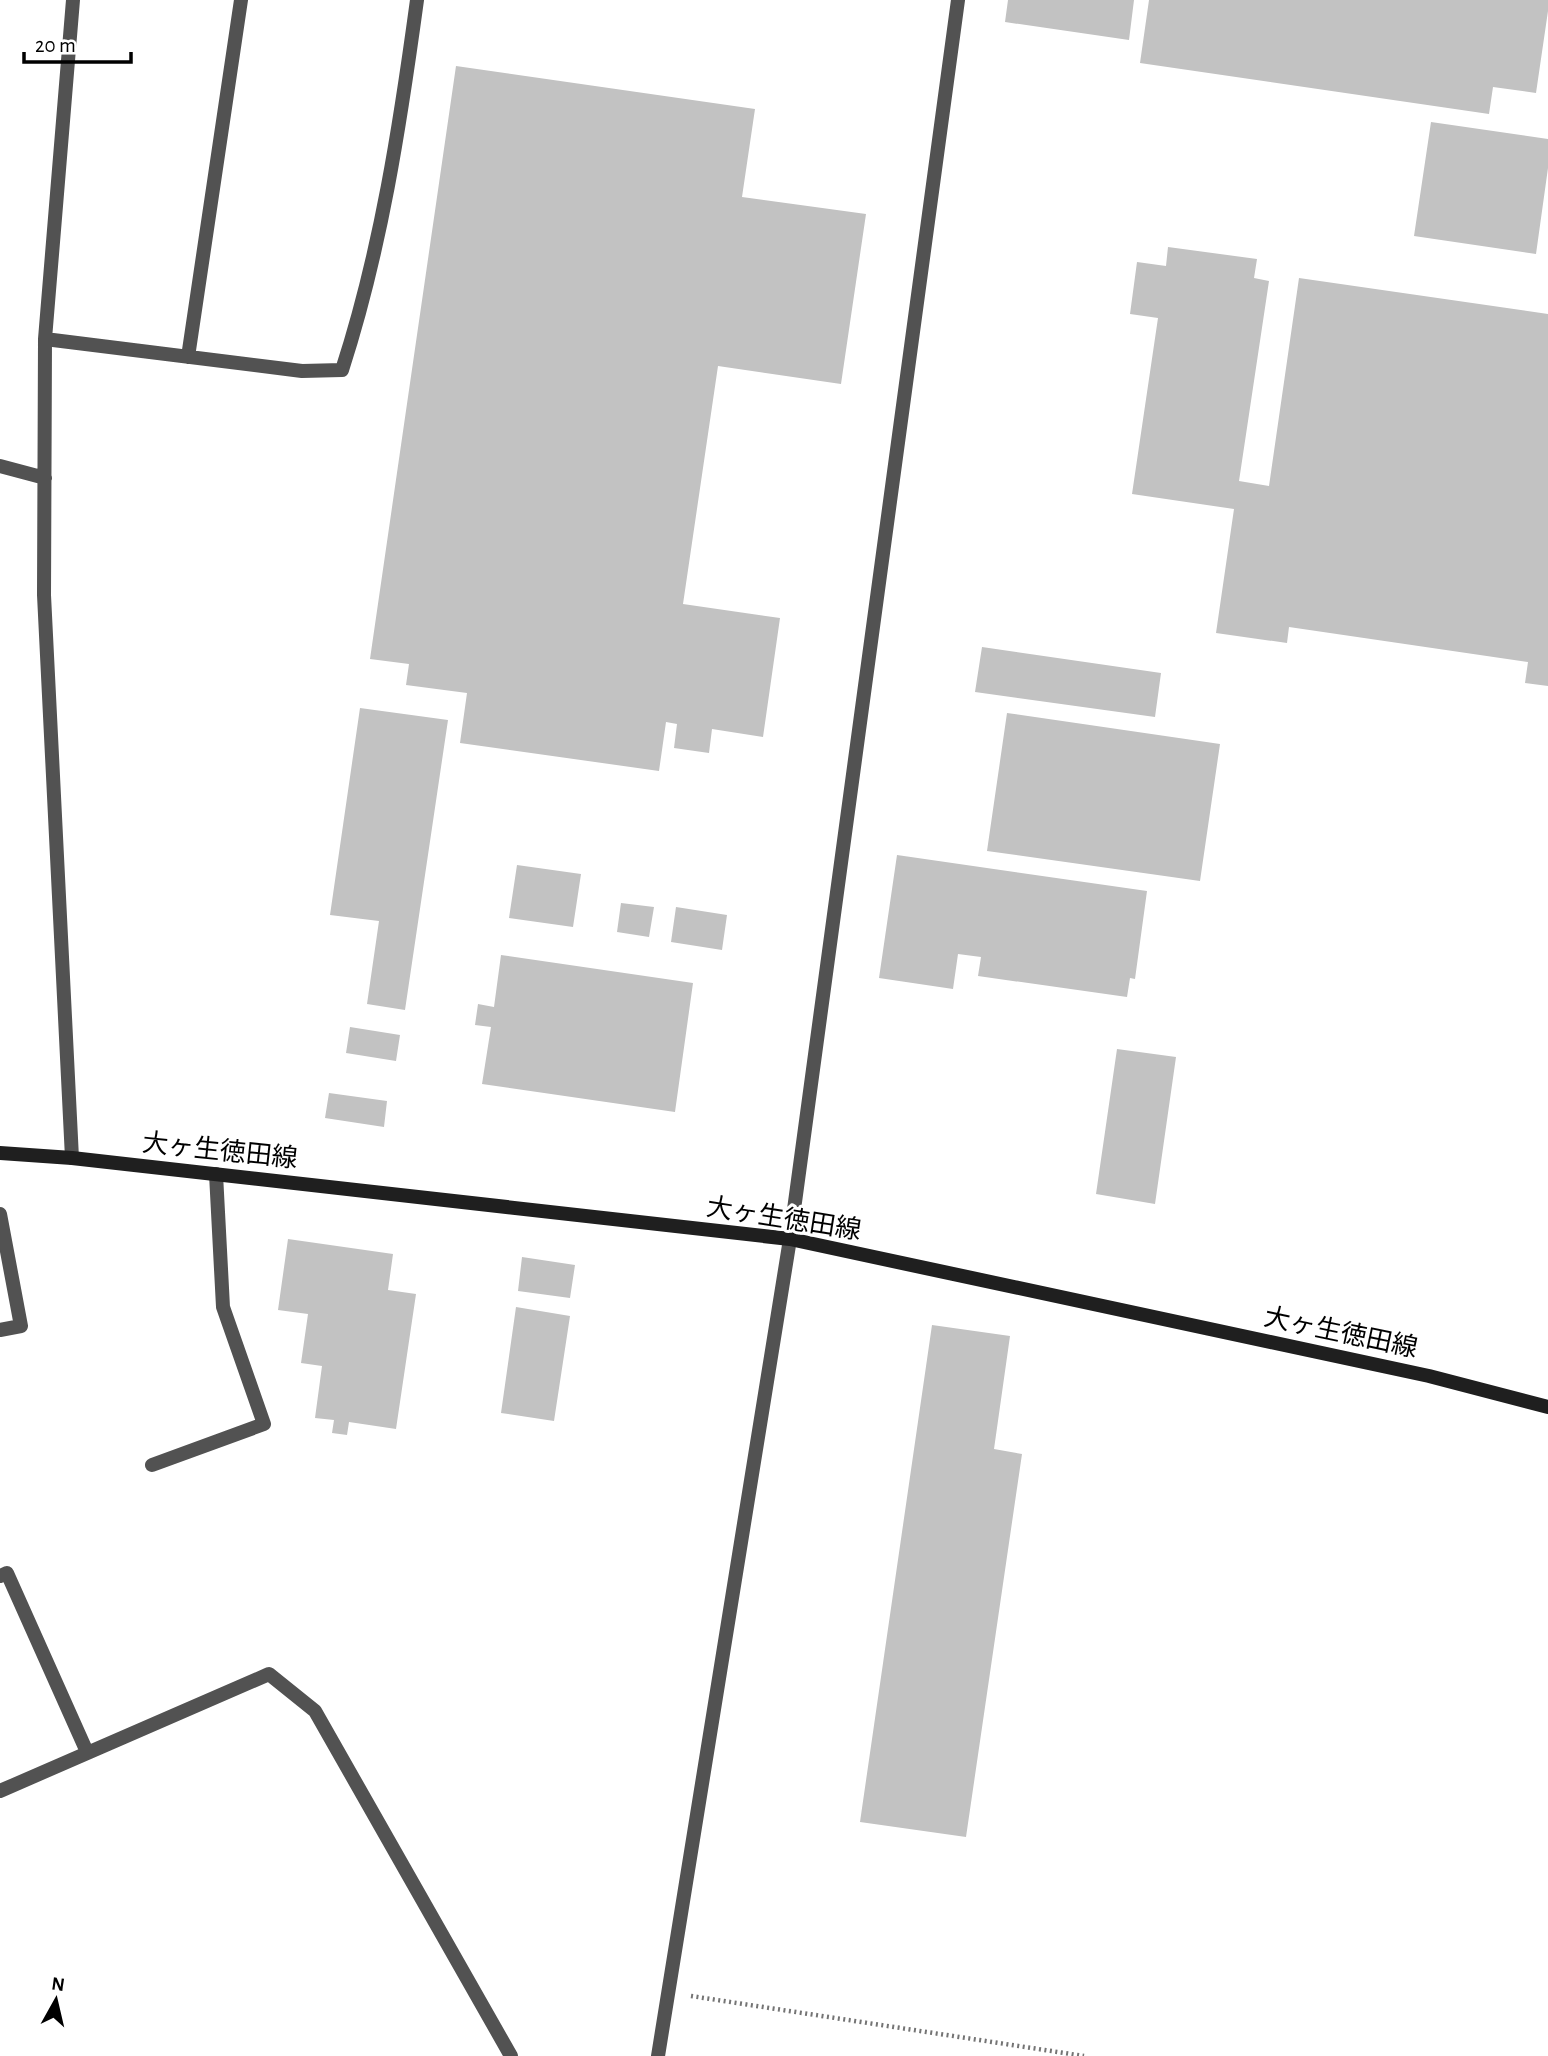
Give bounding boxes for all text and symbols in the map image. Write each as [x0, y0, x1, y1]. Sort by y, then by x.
scale bar [24, 21, 131, 65]
text: 20 m [35, 35, 76, 56]
street label: 大ヶ生徳田線 [141, 1129, 299, 1172]
street label: 大ヶ生徳田線 [705, 1193, 863, 1244]
street label: 大ヶ生徳田線 [1262, 1303, 1420, 1362]
north arrow [21, 1965, 91, 2035]
text: N [50, 1974, 66, 1995]

